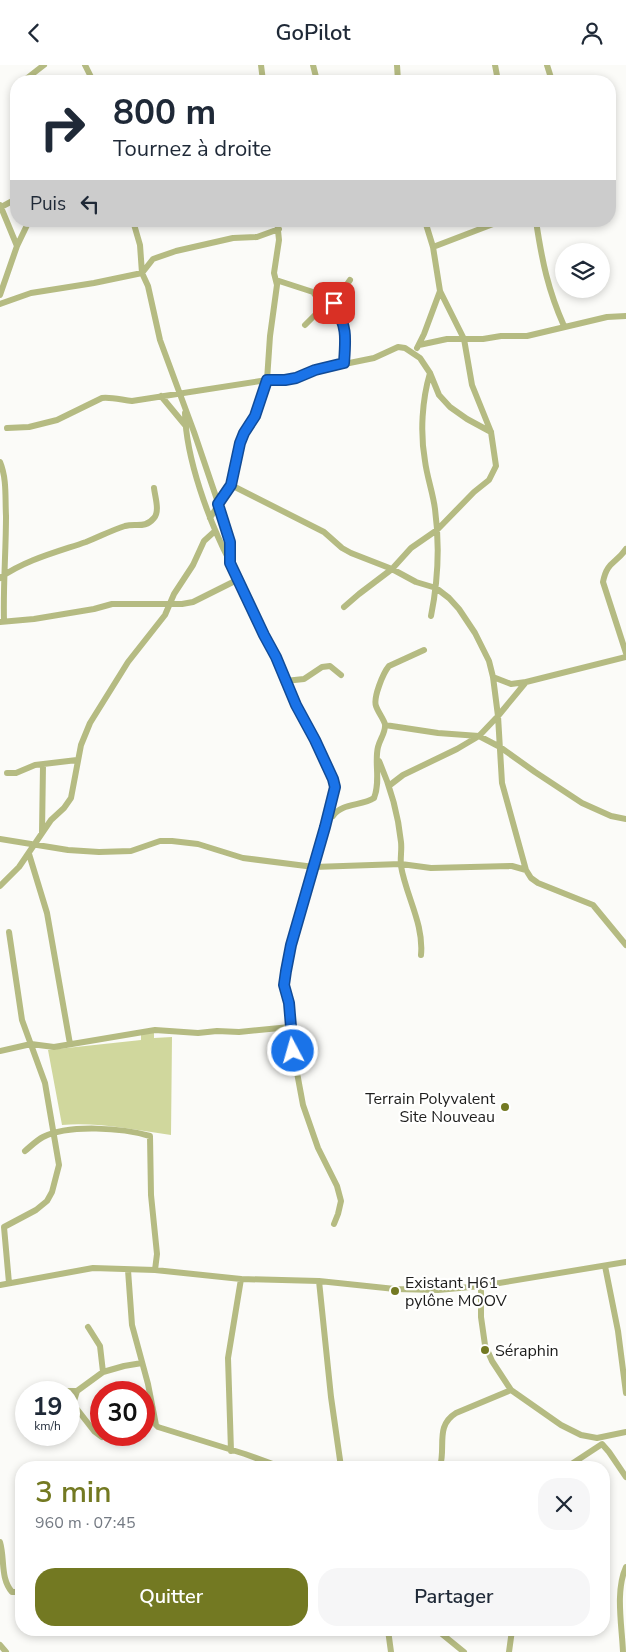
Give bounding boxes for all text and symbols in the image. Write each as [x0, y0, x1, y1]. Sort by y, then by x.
text: GoPilot [276, 18, 350, 48]
icon: back [20, 19, 48, 47]
icon: person [578, 19, 606, 47]
text: 800 m [113, 89, 216, 136]
icon: right [30, 95, 95, 160]
text: Tournez à droite [113, 134, 272, 164]
icon: left [76, 190, 104, 218]
text: Puis [30, 191, 66, 217]
map controls [555, 243, 610, 298]
button: layers [555, 243, 610, 298]
pin [313, 282, 355, 324]
icon: arrive [320, 289, 348, 317]
position arrow [266, 1024, 318, 1076]
place label: Terrain Polyvalent Site Nouveau [365, 1088, 495, 1128]
marker: Terrain Polyvalent Site Nouveau [499, 1101, 511, 1113]
place label: Existant H61 pylône MOOV [405, 1272, 508, 1312]
marker: Existant H61 pylône MOOV [389, 1285, 401, 1297]
place label: Séraphin [495, 1340, 559, 1362]
marker: Séraphin [479, 1344, 491, 1356]
speed limit sign: 30 [90, 1381, 155, 1446]
text: 19 [32, 1390, 63, 1424]
text: km/h [34, 1418, 61, 1434]
text: 3 min [35, 1472, 111, 1513]
button: close [538, 1478, 590, 1530]
text: 960 m · 07:45 [35, 1512, 136, 1534]
button: Quitter [35, 1568, 308, 1626]
button: Partager [318, 1568, 590, 1626]

